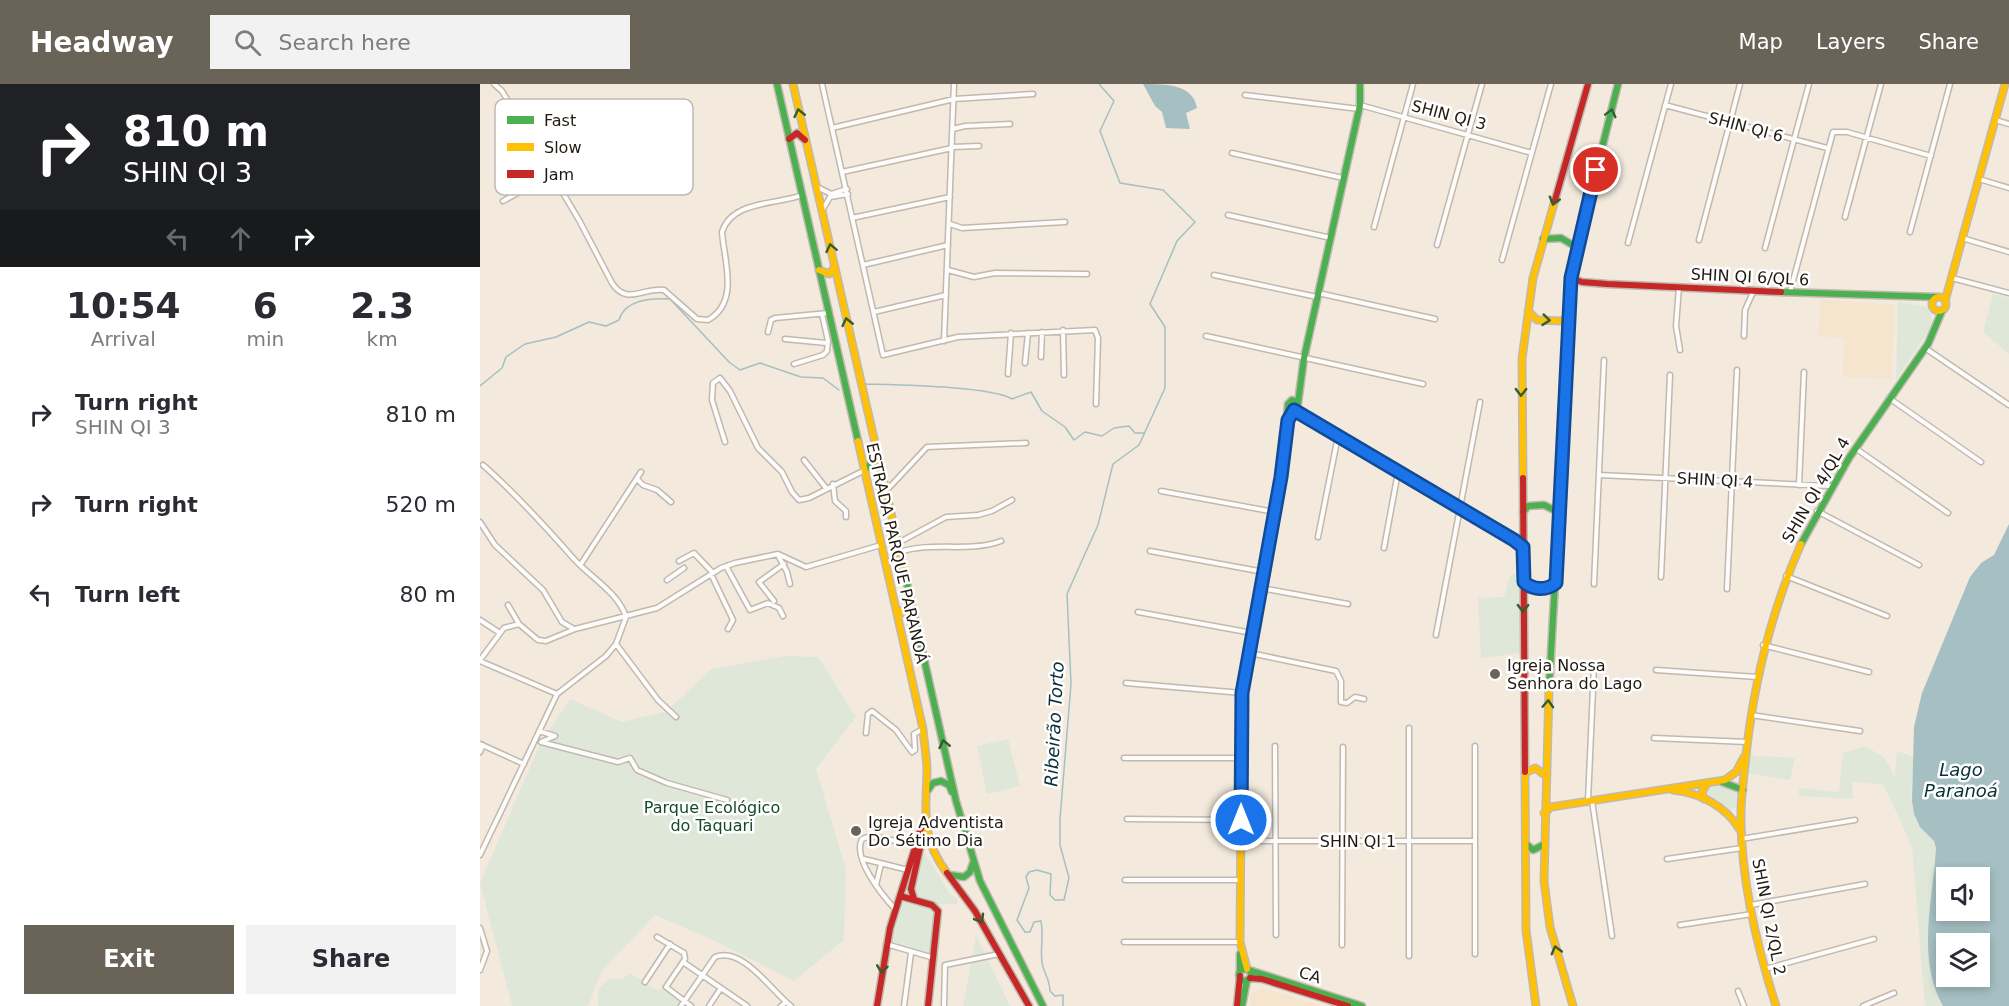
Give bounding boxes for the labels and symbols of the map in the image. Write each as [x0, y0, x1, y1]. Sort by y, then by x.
street label: SHIN QI 3 [1410, 96, 1488, 134]
legend [495, 99, 693, 195]
one-way arrow [794, 108, 807, 118]
one-way arrow [1603, 108, 1616, 118]
street label: SHIN QI 6 [1707, 108, 1785, 146]
text: Fast [544, 111, 576, 130]
text: Slow [544, 138, 581, 157]
pin [1570, 144, 1621, 195]
text: Jam [543, 165, 574, 184]
one-way arrow [1549, 195, 1561, 205]
one-way arrow [825, 243, 838, 253]
street label: SHIN QI 6/QL 6 [1690, 264, 1810, 290]
one-way arrow [1541, 313, 1550, 326]
one-way arrow [842, 318, 855, 328]
one-way arrow [1515, 388, 1528, 397]
street label: SHIN QI 4/QL 4 [1778, 434, 1854, 546]
street label: ESTRADA PARQUE PARANOÁ [862, 441, 932, 665]
street label: SHIN QI 4 [1676, 469, 1754, 491]
one-way arrow [1517, 604, 1530, 613]
place label: Igreja Nossa Senhora do Lago [1507, 656, 1642, 693]
water label: Ribeirão Torto [1040, 661, 1068, 787]
marker: Igreja Nossa Senhora do Lago [1488, 667, 1502, 681]
one-way arrow [1541, 700, 1554, 709]
one-way arrow [938, 740, 951, 750]
water label: Lago Paranoá [1924, 759, 1998, 801]
position arrow [1209, 788, 1273, 852]
park label: Parque Ecológico do Taquari [644, 798, 780, 835]
place label: Igreja Adventista Do Sétimo Dia [868, 813, 1004, 850]
marker: Igreja Adventista Do Sétimo Dia [849, 824, 863, 838]
street label: SHIN QI 1 [1320, 832, 1396, 851]
street label: SHIN QI 2/QL 2 [1748, 857, 1790, 977]
one-way arrow [973, 913, 984, 924]
one-way arrow [1550, 945, 1563, 955]
street label: CA [1297, 963, 1324, 987]
one-way arrow [877, 964, 889, 974]

